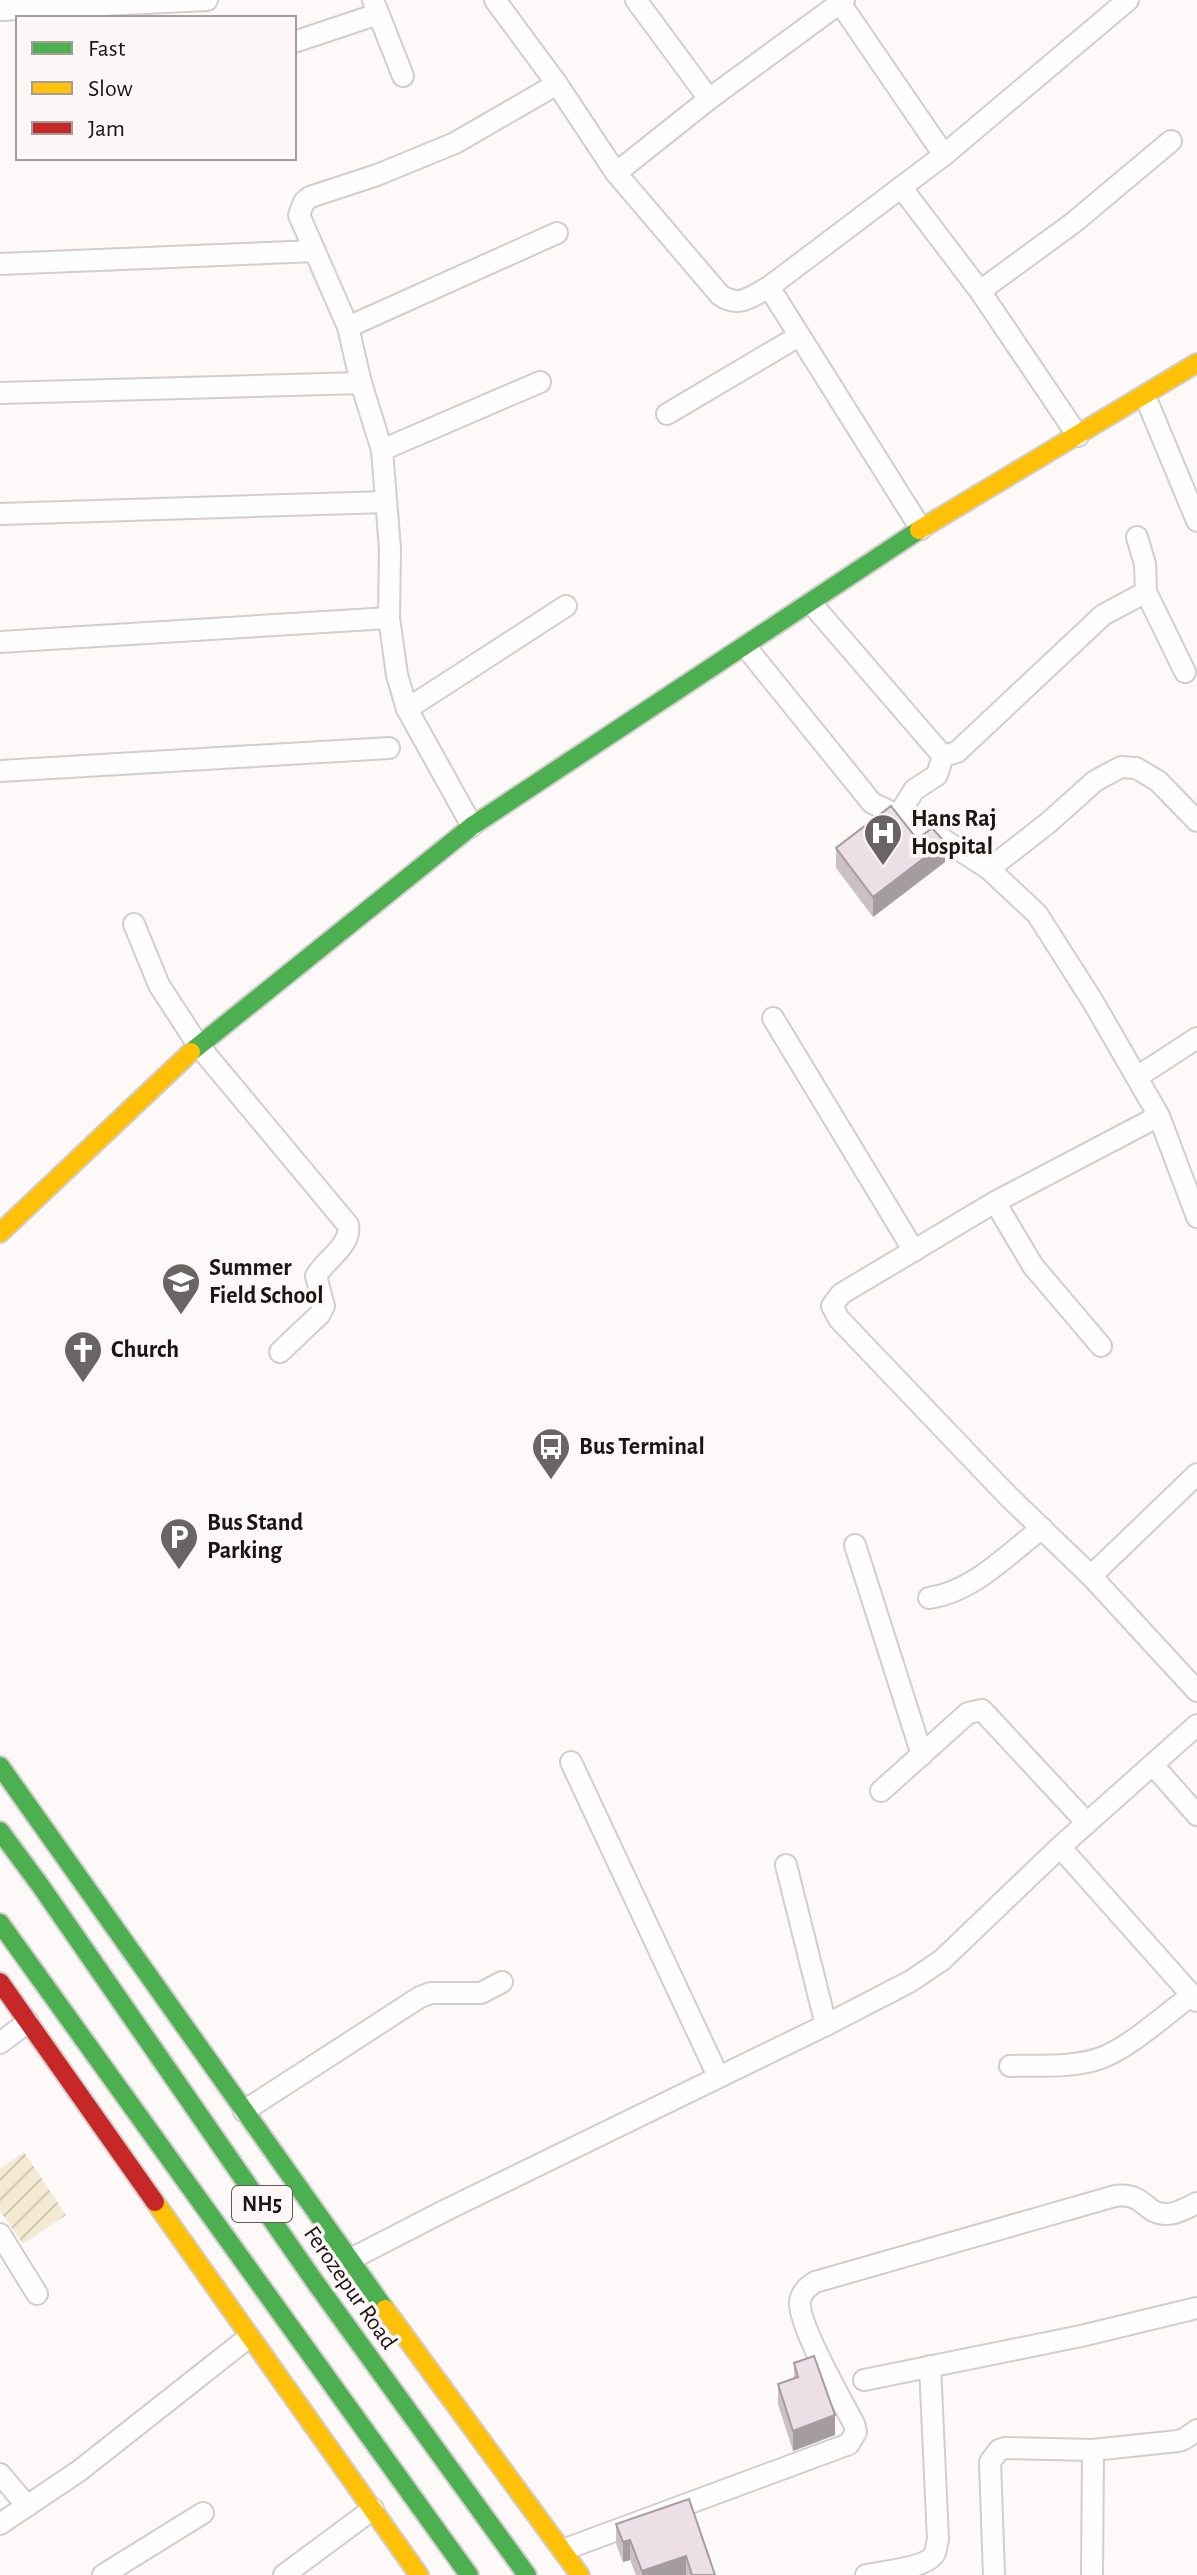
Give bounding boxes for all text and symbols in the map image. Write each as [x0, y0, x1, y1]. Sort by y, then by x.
legend [16, 16, 296, 160]
text: Fast [88, 37, 126, 61]
text: Slow [88, 77, 133, 101]
text: Jam [88, 117, 125, 141]
place label: Hans Raj Hospital [911, 807, 997, 859]
hospital icon: Hans Raj Hospital [862, 812, 904, 867]
place label: Summer Field School [209, 1256, 324, 1308]
school or university icon: Summer Field School [160, 1261, 202, 1316]
church icon: Church [62, 1329, 104, 1384]
place label: Church [111, 1338, 179, 1362]
bus stop icon: Bus Terminal [530, 1426, 572, 1481]
place label: Bus Terminal [579, 1435, 705, 1459]
place label: Bus Stand Parking [207, 1511, 303, 1563]
parking icon: Bus Stand Parking [158, 1516, 200, 1571]
road number: NH5 [232, 2186, 292, 2222]
street label: Ferozepur Road [299, 2222, 401, 2354]

